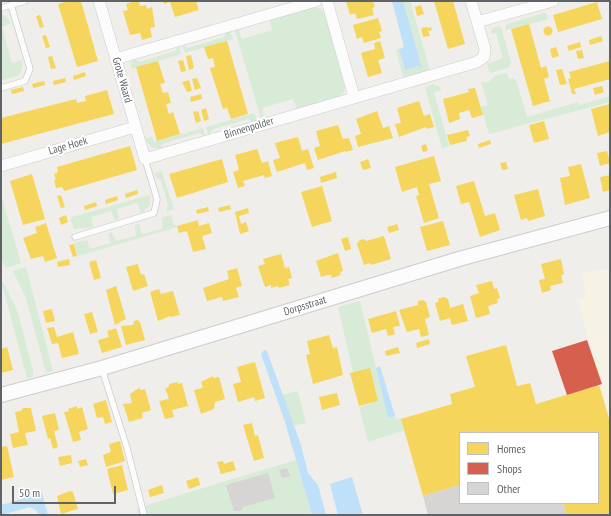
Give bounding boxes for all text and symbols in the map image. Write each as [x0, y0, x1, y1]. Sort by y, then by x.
street label: Grote Waard [109, 56, 135, 104]
street label: Binnenpolder [223, 114, 275, 142]
street label: Lage Hoek [47, 134, 89, 158]
street label: Dorpsstraat [282, 293, 328, 319]
legend [459, 432, 599, 504]
text: Homes [497, 441, 525, 456]
text: Shops [497, 461, 522, 476]
scale bar [14, 478, 118, 504]
text: Other [497, 481, 520, 496]
text: 50 m [19, 485, 40, 500]

